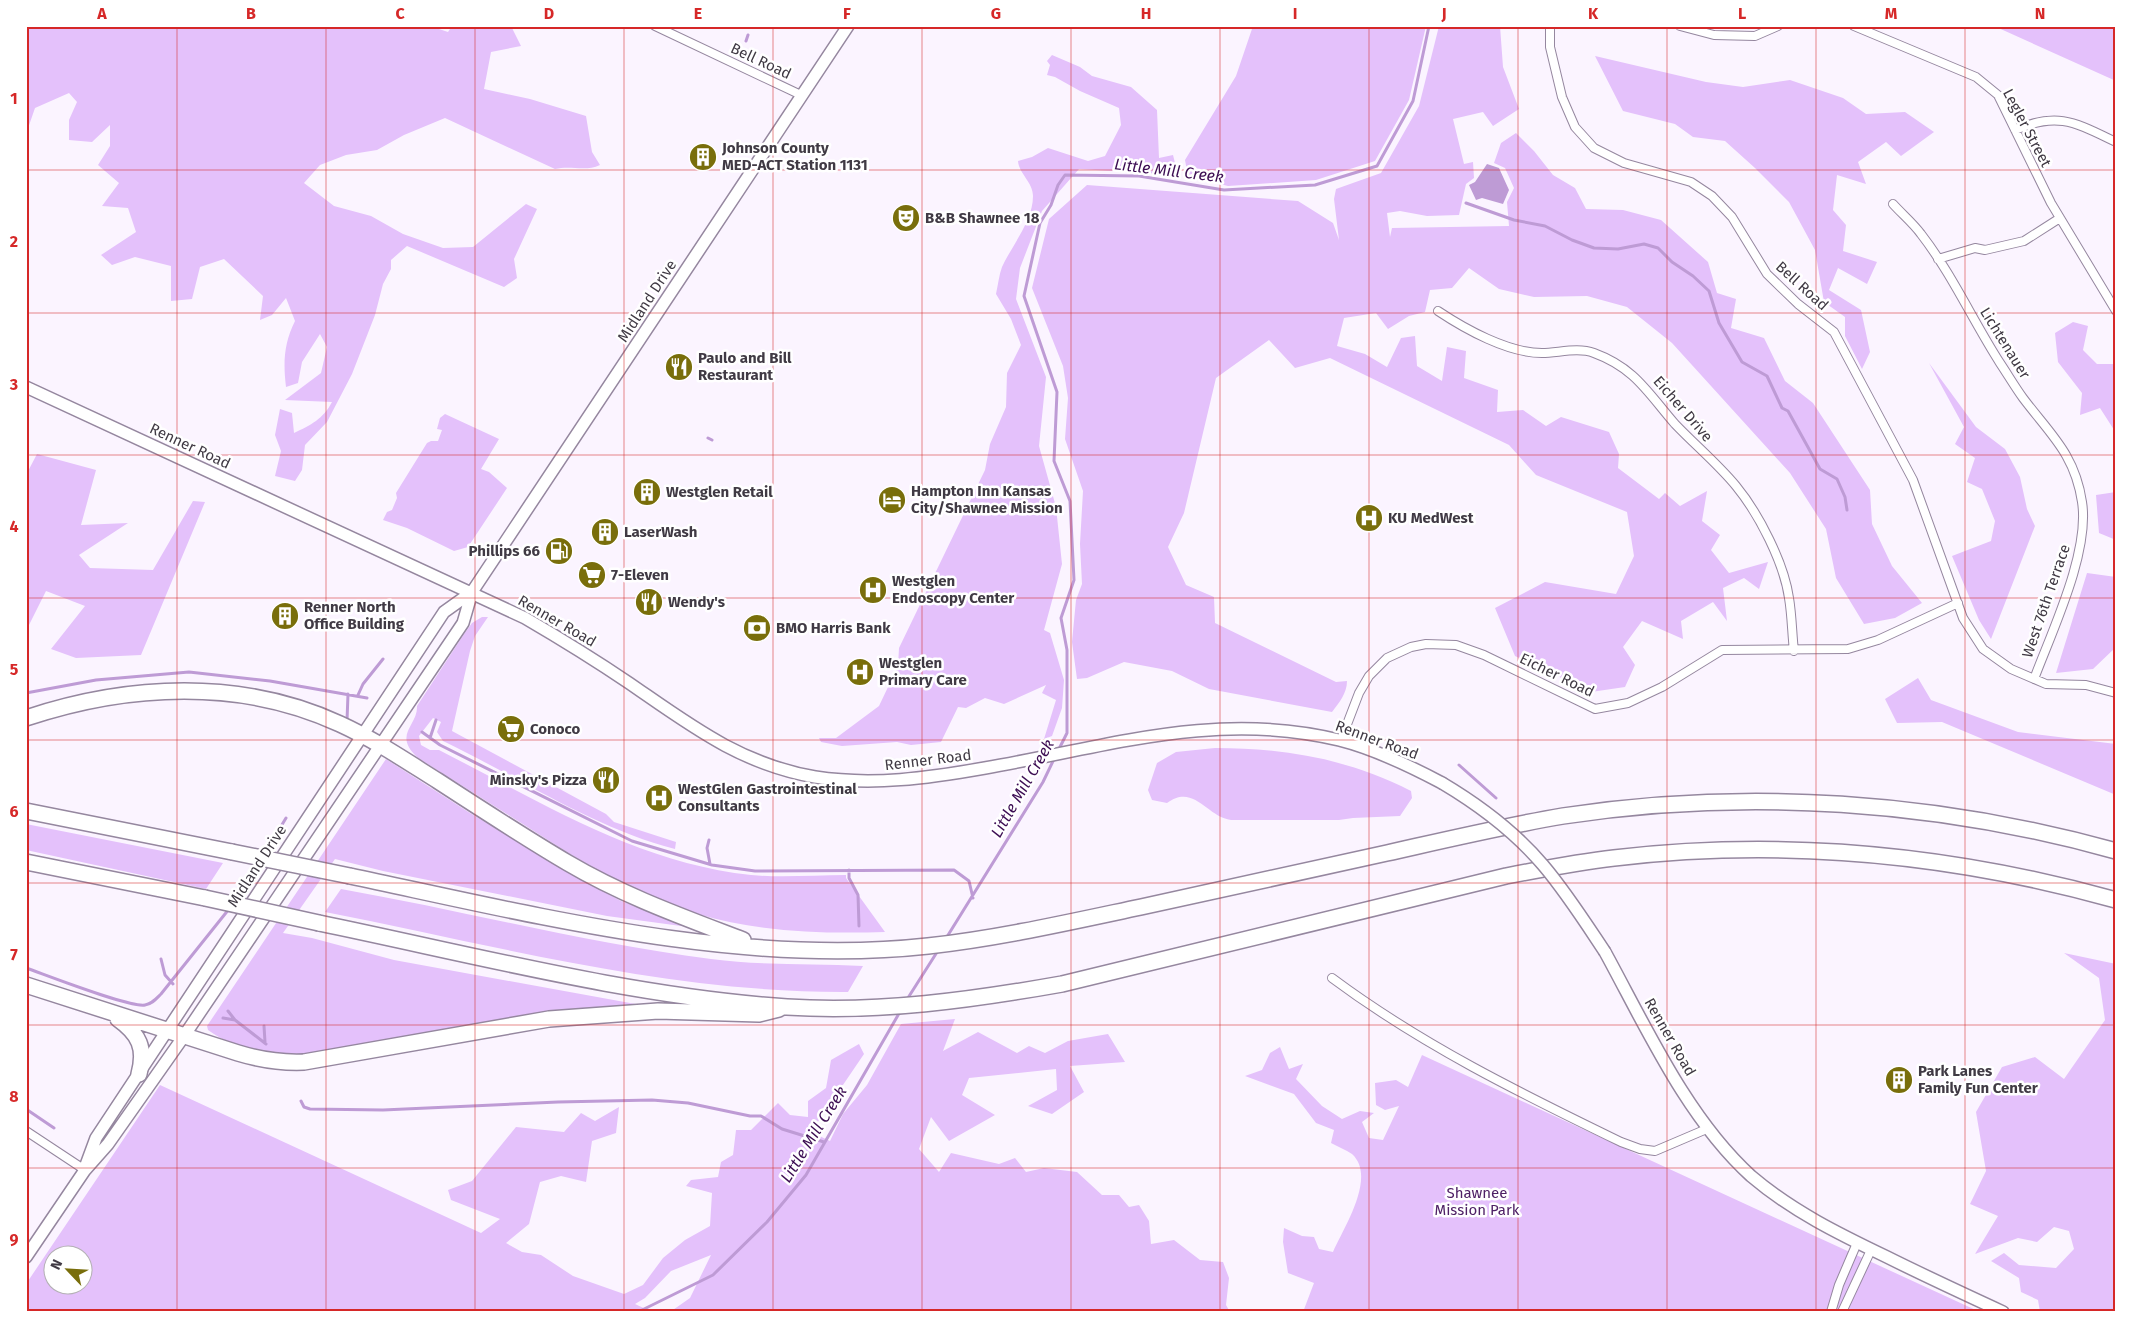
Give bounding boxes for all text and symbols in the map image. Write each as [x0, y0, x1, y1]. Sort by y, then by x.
text: A [96, 4, 107, 23]
text: B [246, 4, 256, 23]
text: C [395, 4, 405, 23]
text: D [544, 4, 554, 23]
text: E [694, 4, 702, 23]
text: F [843, 4, 851, 23]
text: G [991, 4, 1001, 23]
text: H [1141, 4, 1151, 23]
text: I [1293, 4, 1297, 23]
text: J [1440, 4, 1447, 23]
text: K [1588, 4, 1599, 23]
text: L [1738, 4, 1746, 23]
text: M [1885, 4, 1898, 23]
text: N [2035, 4, 2045, 23]
street label: Bell Road [728, 39, 794, 83]
street label: Legler Street [1999, 86, 2055, 171]
text: 1 [10, 89, 18, 108]
place label: Johnson County MED-ACT Station 1131 [721, 139, 868, 174]
building icon: Johnson County MED-ACT Station 1131 [688, 142, 718, 172]
water label: Little Mill Creek [1113, 154, 1225, 187]
theatre icon: B&B Shawnee 18 [891, 203, 921, 233]
place label: B&B Shawnee 18 [925, 209, 1040, 227]
text: 2 [10, 232, 18, 251]
street label: Midland Drive [614, 257, 680, 345]
street label: Bell Road [1772, 258, 1832, 314]
street label: Lichtenauer [1976, 304, 2034, 382]
place label: Paulo and Bill Restaurant [698, 349, 792, 384]
restaurant icon: Paulo and Bill Restaurant [664, 352, 694, 382]
street label: Eicher Drive [1650, 372, 1716, 446]
text: 3 [9, 375, 18, 394]
street label: Renner Road [147, 419, 233, 473]
building icon: Westglen Retail [632, 477, 662, 507]
place label: Hampton Inn Kansas City/Shawnee Mission [911, 482, 1063, 517]
place label: Westglen Retail [666, 483, 773, 501]
hotel icon: Hampton Inn Kansas City/Shawnee Mission [877, 485, 907, 515]
hospital icon: KU MedWest [1354, 503, 1384, 533]
place label: KU MedWest [1388, 509, 1474, 527]
text: 4 [9, 517, 19, 536]
building icon: LaserWash [590, 517, 620, 547]
place label: LaserWash [624, 523, 697, 541]
fuel station icon: Phillips 66 [544, 536, 574, 566]
place label: Phillips 66 [469, 542, 541, 560]
street label: West 76th Terrace [2018, 542, 2074, 660]
supermarket icon: 7-Eleven [577, 560, 607, 590]
place label: 7-Eleven [611, 566, 669, 584]
place label: Westglen Endoscopy Center [892, 572, 1015, 607]
hospital icon: Westglen Endoscopy Center [858, 575, 888, 605]
restaurant icon: Wendy's [634, 587, 664, 617]
street label: Renner Road [515, 591, 599, 651]
place label: Wendy's [668, 593, 725, 611]
place label: Renner North Office Building [304, 598, 405, 633]
building icon: Renner North Office Building [270, 601, 300, 631]
bank icon: BMO Harris Bank [742, 613, 772, 643]
place label: BMO Harris Bank [776, 619, 891, 637]
street label: Eicher Road [1517, 649, 1597, 701]
place label: Westglen Primary Care [879, 654, 967, 689]
hospital icon: Westglen Primary Care [845, 657, 875, 687]
text: 5 [10, 660, 19, 679]
supermarket icon: Conoco [496, 714, 526, 744]
street label: Renner Road [1333, 717, 1421, 763]
place label: Conoco [530, 720, 580, 738]
water label: Little Mill Creek [987, 736, 1058, 841]
street label: Renner Road [884, 746, 972, 774]
restaurant icon: Minsky's Pizza [591, 765, 621, 795]
place label: Minsky's Pizza [490, 771, 587, 789]
place label: WestGlen Gastrointestinal Consultants [678, 780, 857, 815]
hospital icon: WestGlen Gastrointestinal Consultants [644, 783, 674, 813]
text: 6 [9, 802, 19, 821]
street label: Midland Drive [224, 822, 290, 910]
text: 7 [10, 945, 18, 964]
street label: Renner Road [1640, 995, 1700, 1079]
place label: Park Lanes Family Fun Center [1918, 1062, 2039, 1097]
building icon: Park Lanes Family Fun Center [1884, 1065, 1914, 1095]
water label: Little Mill Creek [776, 1082, 851, 1186]
text: 8 [9, 1087, 19, 1106]
park label: Shawnee Mission Park [1434, 1184, 1520, 1219]
text: 9 [10, 1230, 19, 1249]
north arrow [42, 1246, 92, 1296]
text: N [47, 1257, 66, 1273]

